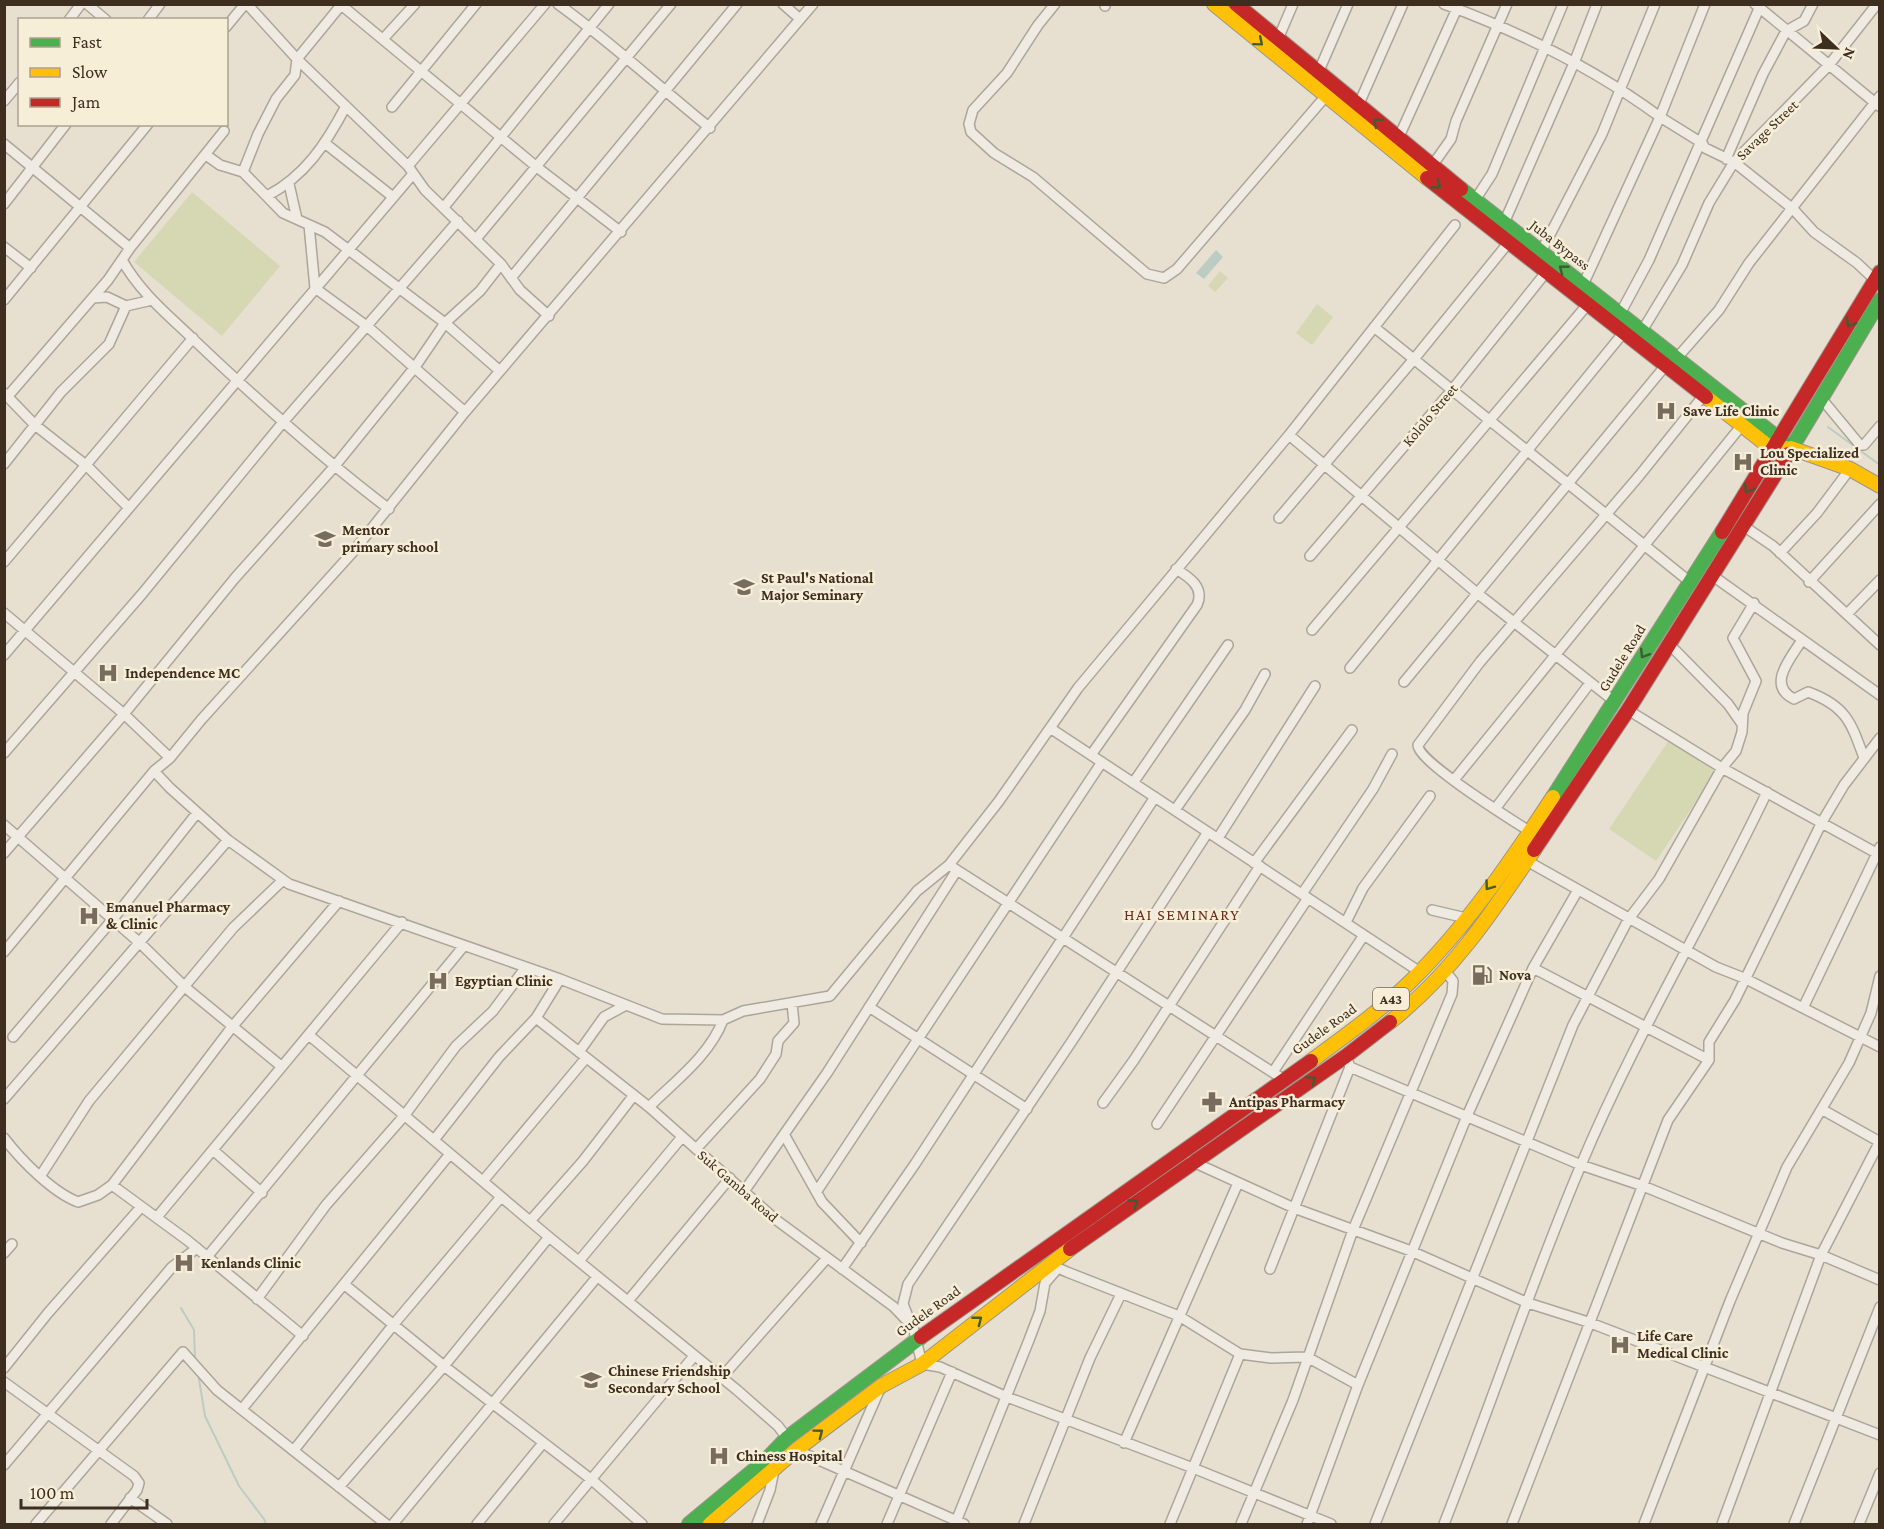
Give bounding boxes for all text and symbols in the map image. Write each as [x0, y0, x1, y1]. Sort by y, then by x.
legend [18, 18, 228, 126]
north arrow [1806, 18, 1866, 78]
text: Fast [72, 32, 103, 52]
one-way arrow [1252, 35, 1263, 46]
text: N [1839, 45, 1859, 62]
text: Slow [72, 62, 108, 82]
text: Jam [70, 92, 101, 112]
street label: Savage Street [1733, 96, 1803, 164]
one-way arrow [1373, 118, 1384, 129]
one-way arrow [1430, 178, 1441, 189]
street label: Juba Bypass [1525, 215, 1593, 274]
one-way arrow [1559, 265, 1570, 276]
one-way arrow [1846, 317, 1857, 327]
street label: Kololo Street [1399, 380, 1461, 449]
hospital icon: Save Life Clinic [1654, 399, 1678, 423]
place label: Save Life Clinic [1683, 403, 1779, 419]
place label: Lou Specialized Clinic [1760, 445, 1860, 478]
hospital icon: Lou Specialized Clinic [1731, 450, 1755, 474]
one-way arrow [1743, 483, 1755, 493]
place label: Mentor primary school [342, 522, 439, 555]
school or university icon: Mentor primary school [313, 527, 337, 551]
place label: St Paul's National Major Seminary [761, 570, 874, 604]
school or university icon: St Paul's National Major Seminary [732, 575, 756, 599]
street label: Gudele Road [1595, 622, 1649, 694]
one-way arrow [1639, 648, 1651, 658]
hospital icon: Independence MC [96, 661, 120, 685]
place label: Independence MC [125, 665, 240, 681]
one-way arrow [1485, 879, 1496, 890]
place label: Emanuel Pharmacy & Clinic [106, 899, 231, 932]
hospital icon: Emanuel Pharmacy & Clinic [77, 904, 101, 928]
district label: HAI SEMINARY [1124, 906, 1240, 923]
fuel station icon: Nova [1470, 963, 1494, 987]
place label: Nova [1499, 967, 1532, 983]
hospital icon: Egyptian Clinic [426, 969, 450, 993]
place label: Egyptian Clinic [455, 973, 553, 989]
road number: A43 [1373, 988, 1409, 1010]
street label: Gudele Road [1289, 1000, 1359, 1058]
one-way arrow [1305, 1077, 1316, 1088]
pharmacy icon: Antipas Pharmacy [1200, 1090, 1224, 1114]
place label: Antipas Pharmacy [1228, 1094, 1346, 1110]
street label: Suk Gamba Road [695, 1147, 782, 1225]
one-way arrow [1128, 1200, 1139, 1211]
hospital icon: Kenlands Clinic [172, 1251, 196, 1275]
place label: Kenlands Clinic [201, 1255, 301, 1271]
street label: Gudele Road [893, 1282, 963, 1340]
one-way arrow [971, 1317, 982, 1328]
place label: Life Care Medical Clinic [1637, 1328, 1729, 1361]
hospital icon: Life Care Medical Clinic [1608, 1333, 1632, 1357]
place label: Chinese Friendship Secondary School [608, 1363, 731, 1396]
school or university icon: Chinese Friendship Secondary School [579, 1368, 603, 1392]
one-way arrow [813, 1429, 824, 1440]
hospital icon: Chiness Hospital [707, 1444, 731, 1468]
place label: Chiness Hospital [736, 1448, 843, 1464]
scale bar [21, 1472, 147, 1510]
text: 100 m [30, 1483, 75, 1503]

